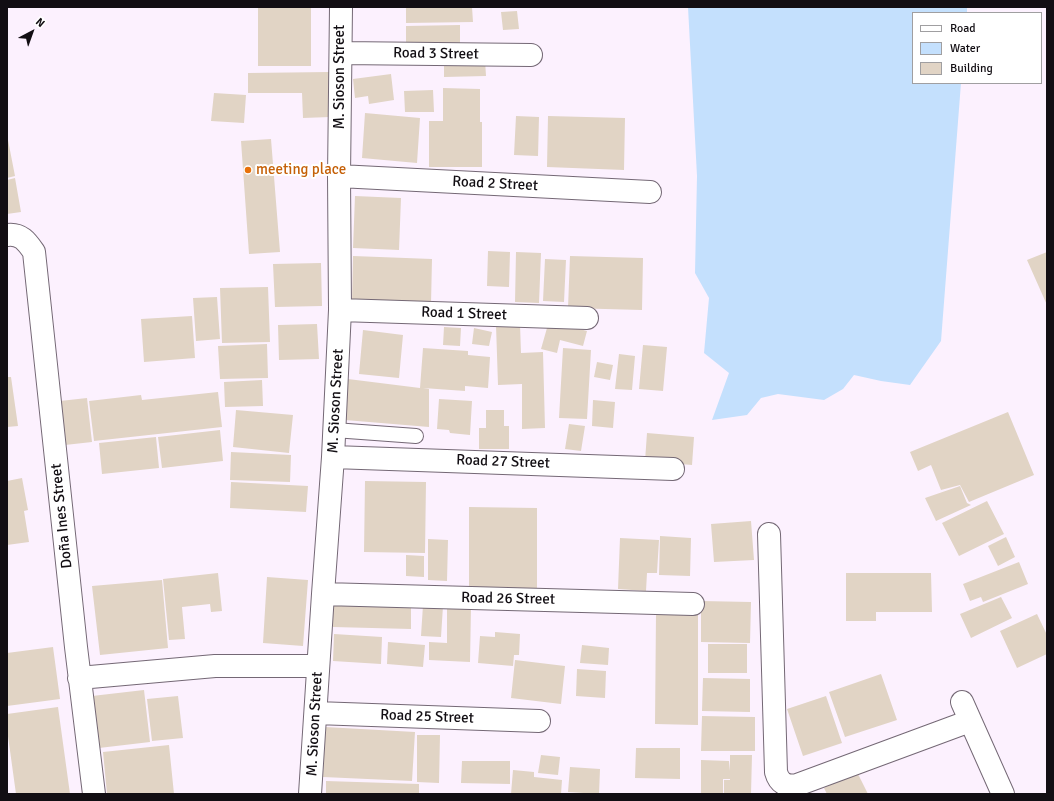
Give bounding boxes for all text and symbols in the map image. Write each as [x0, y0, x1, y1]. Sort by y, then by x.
north arrow [12, 12, 52, 52]
legend [912, 12, 1042, 84]
text: N [33, 15, 47, 30]
text: Road [950, 21, 976, 36]
street label: M. Sioson Street [331, 25, 349, 129]
text: Water [950, 41, 980, 56]
street label: Road 3 Street [393, 44, 479, 64]
text: Building [950, 61, 993, 76]
place label: meeting place [256, 161, 346, 179]
marker: meeting place [243, 165, 253, 175]
street label: Road 2 Street [452, 173, 538, 195]
street label: Road 1 Street [421, 304, 507, 324]
street label: M. Sioson Street [324, 348, 348, 454]
street label: Road 27 Street [456, 451, 550, 473]
street label: Doña Ines Street [48, 463, 76, 569]
street label: Road 26 Street [461, 589, 555, 609]
street label: M. Sioson Street [303, 671, 327, 777]
street label: Road 25 Street [380, 706, 474, 728]

